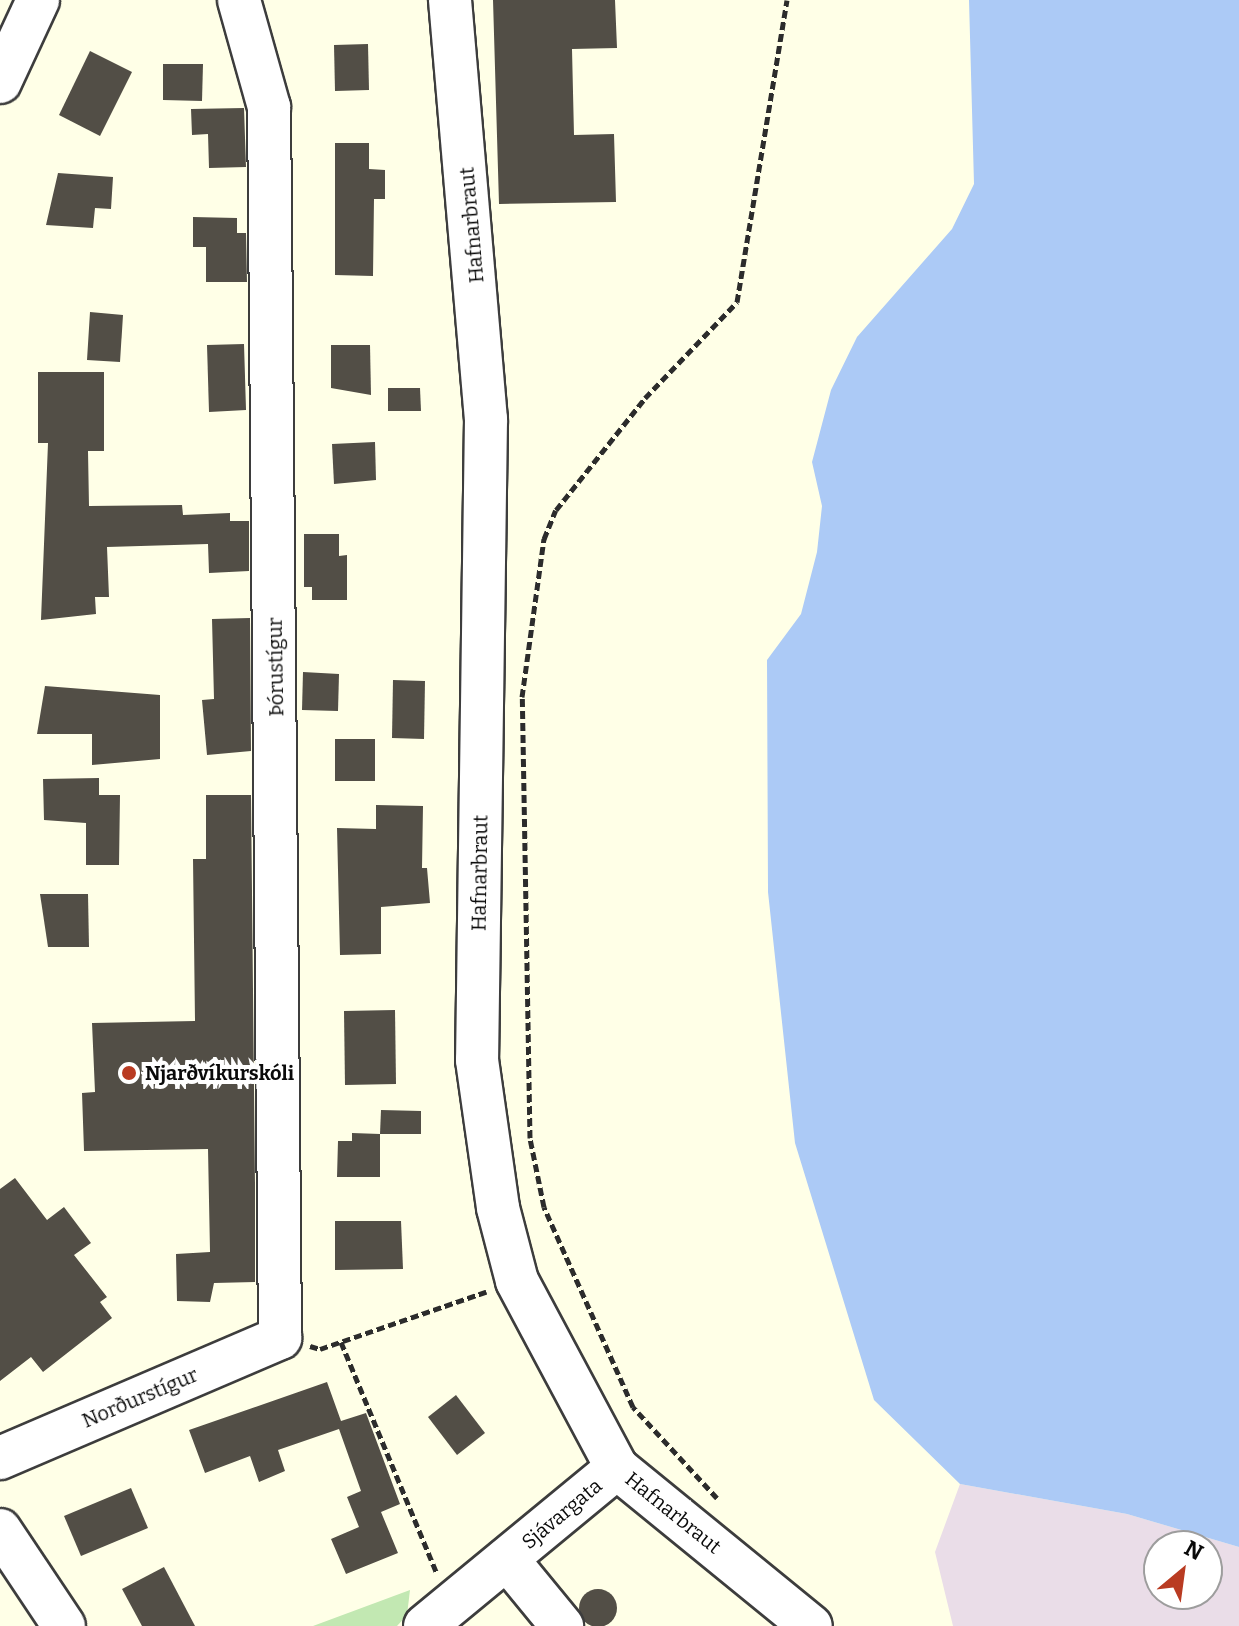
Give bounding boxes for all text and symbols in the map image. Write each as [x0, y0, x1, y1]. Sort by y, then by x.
street label: Hafnarbraut [455, 166, 489, 284]
street label: Þórustígur [263, 617, 289, 717]
street label: Hafnarbraut [467, 815, 493, 931]
place label: Njarðvíkurskóli [145, 1061, 294, 1085]
marker: Njarðvíkurskóli [120, 1064, 138, 1082]
street label: Norðurstígur [79, 1363, 201, 1433]
street label: Hafnarbraut [620, 1467, 726, 1559]
street label: Sjávargata [517, 1474, 607, 1554]
north arrow [1143, 1530, 1223, 1610]
text: N [1180, 1534, 1208, 1566]

